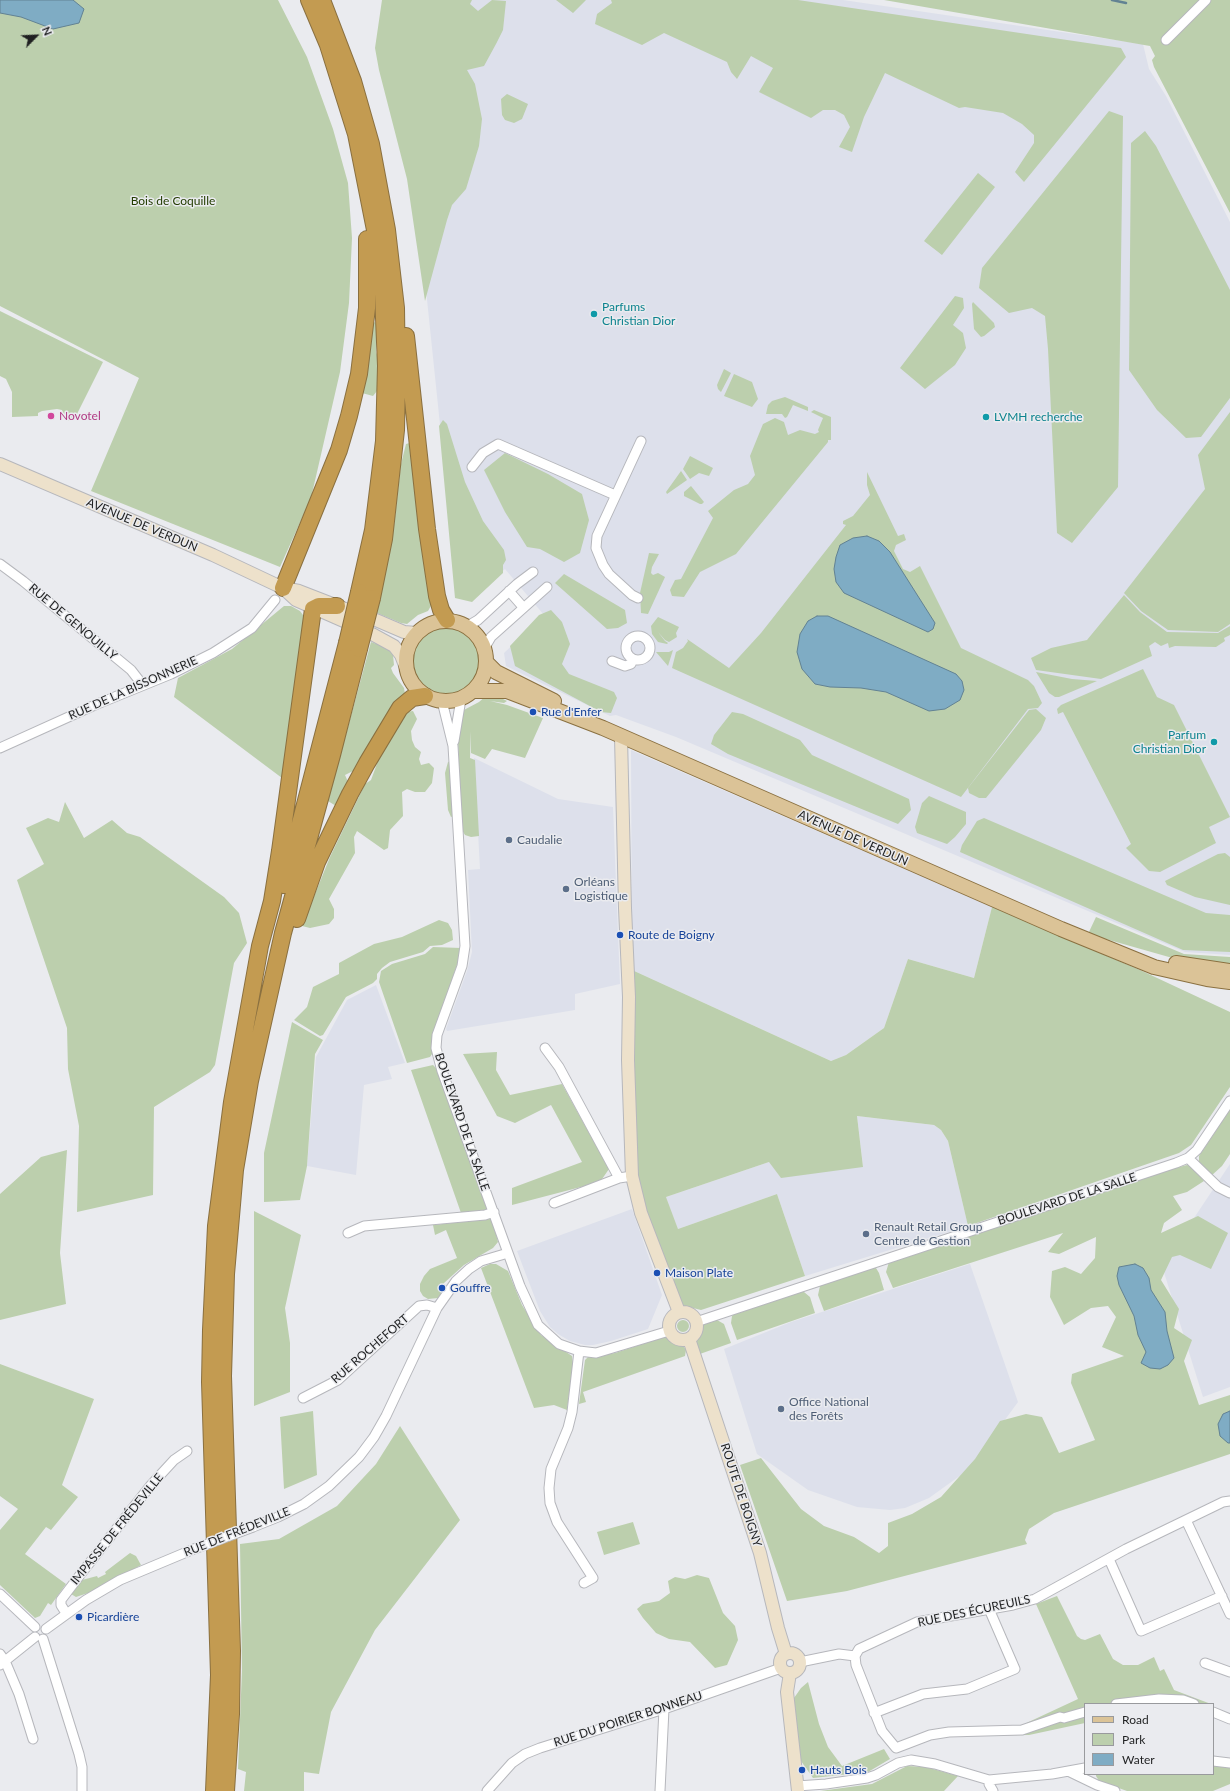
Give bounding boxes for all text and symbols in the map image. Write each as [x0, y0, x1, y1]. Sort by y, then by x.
north arrow [16, 16, 56, 56]
text: N [40, 24, 55, 37]
park label: Bois de Coquille [131, 194, 215, 208]
place label: Parfums Christian Dior [602, 300, 675, 328]
marker: Parfums Christian Dior [589, 309, 599, 319]
place label: Novotel [59, 409, 101, 423]
place label: LVMH recherche [994, 410, 1083, 424]
marker: Novotel [46, 411, 56, 421]
marker: LVMH recherche [981, 412, 991, 422]
street label: AVENUE DE VERDUN [84, 495, 200, 555]
street label: RUE DE GENOUILLY [26, 581, 120, 663]
street label: RUE DE LA BISSONNERIE [66, 653, 200, 723]
place label: Rue d'Enfer [541, 705, 602, 719]
marker: Rue d'Enfer [528, 707, 538, 717]
place label: Parfum Christian Dior [1133, 728, 1206, 756]
marker: Parfum Christian Dior [1209, 737, 1219, 747]
street label: AVENUE DE VERDUN [796, 807, 910, 869]
place label: Caudalie [517, 833, 562, 847]
marker: Caudalie [504, 835, 514, 845]
place label: Orléans Logistique [574, 875, 628, 903]
marker: Orléans Logistique [561, 884, 571, 894]
place label: Route de Boigny [628, 928, 715, 942]
marker: Route de Boigny [615, 930, 625, 940]
street label: BOULEVARD DE LA SALLE [432, 1051, 492, 1193]
street label: BOULEVARD DE LA SALLE [996, 1170, 1138, 1228]
place label: Renault Retail Group Centre de Gestion [874, 1220, 983, 1248]
marker: Renault Retail Group Centre de Gestion [861, 1229, 871, 1239]
place label: Maison Plate [665, 1266, 733, 1280]
marker: Maison Plate [652, 1268, 662, 1278]
place label: Gouffre [450, 1281, 491, 1295]
marker: Gouffre [437, 1283, 447, 1293]
street label: RUE ROCHEFORT [328, 1311, 412, 1387]
place label: Office National des Forêts [789, 1395, 869, 1423]
marker: Office National des Forêts [776, 1404, 786, 1414]
street label: ROUTE DE BOIGNY [717, 1441, 765, 1549]
street label: IMPASSE DE FRÉDEVILLE [68, 1470, 166, 1588]
street label: RUE DE FRÉDEVILLE [182, 1504, 292, 1560]
street label: RUE DES ÉCUREUILS [916, 1592, 1032, 1630]
place label: Picardière [87, 1610, 139, 1624]
marker: Picardière [74, 1612, 84, 1622]
street label: RUE DU POIRIER BONNEAU [552, 1688, 704, 1750]
legend [1084, 1703, 1214, 1775]
text: Road [1122, 1712, 1149, 1727]
text: Park [1122, 1732, 1145, 1747]
text: Water [1122, 1752, 1155, 1767]
place label: Hauts Bois [810, 1763, 867, 1777]
marker: Hauts Bois [797, 1765, 807, 1775]

